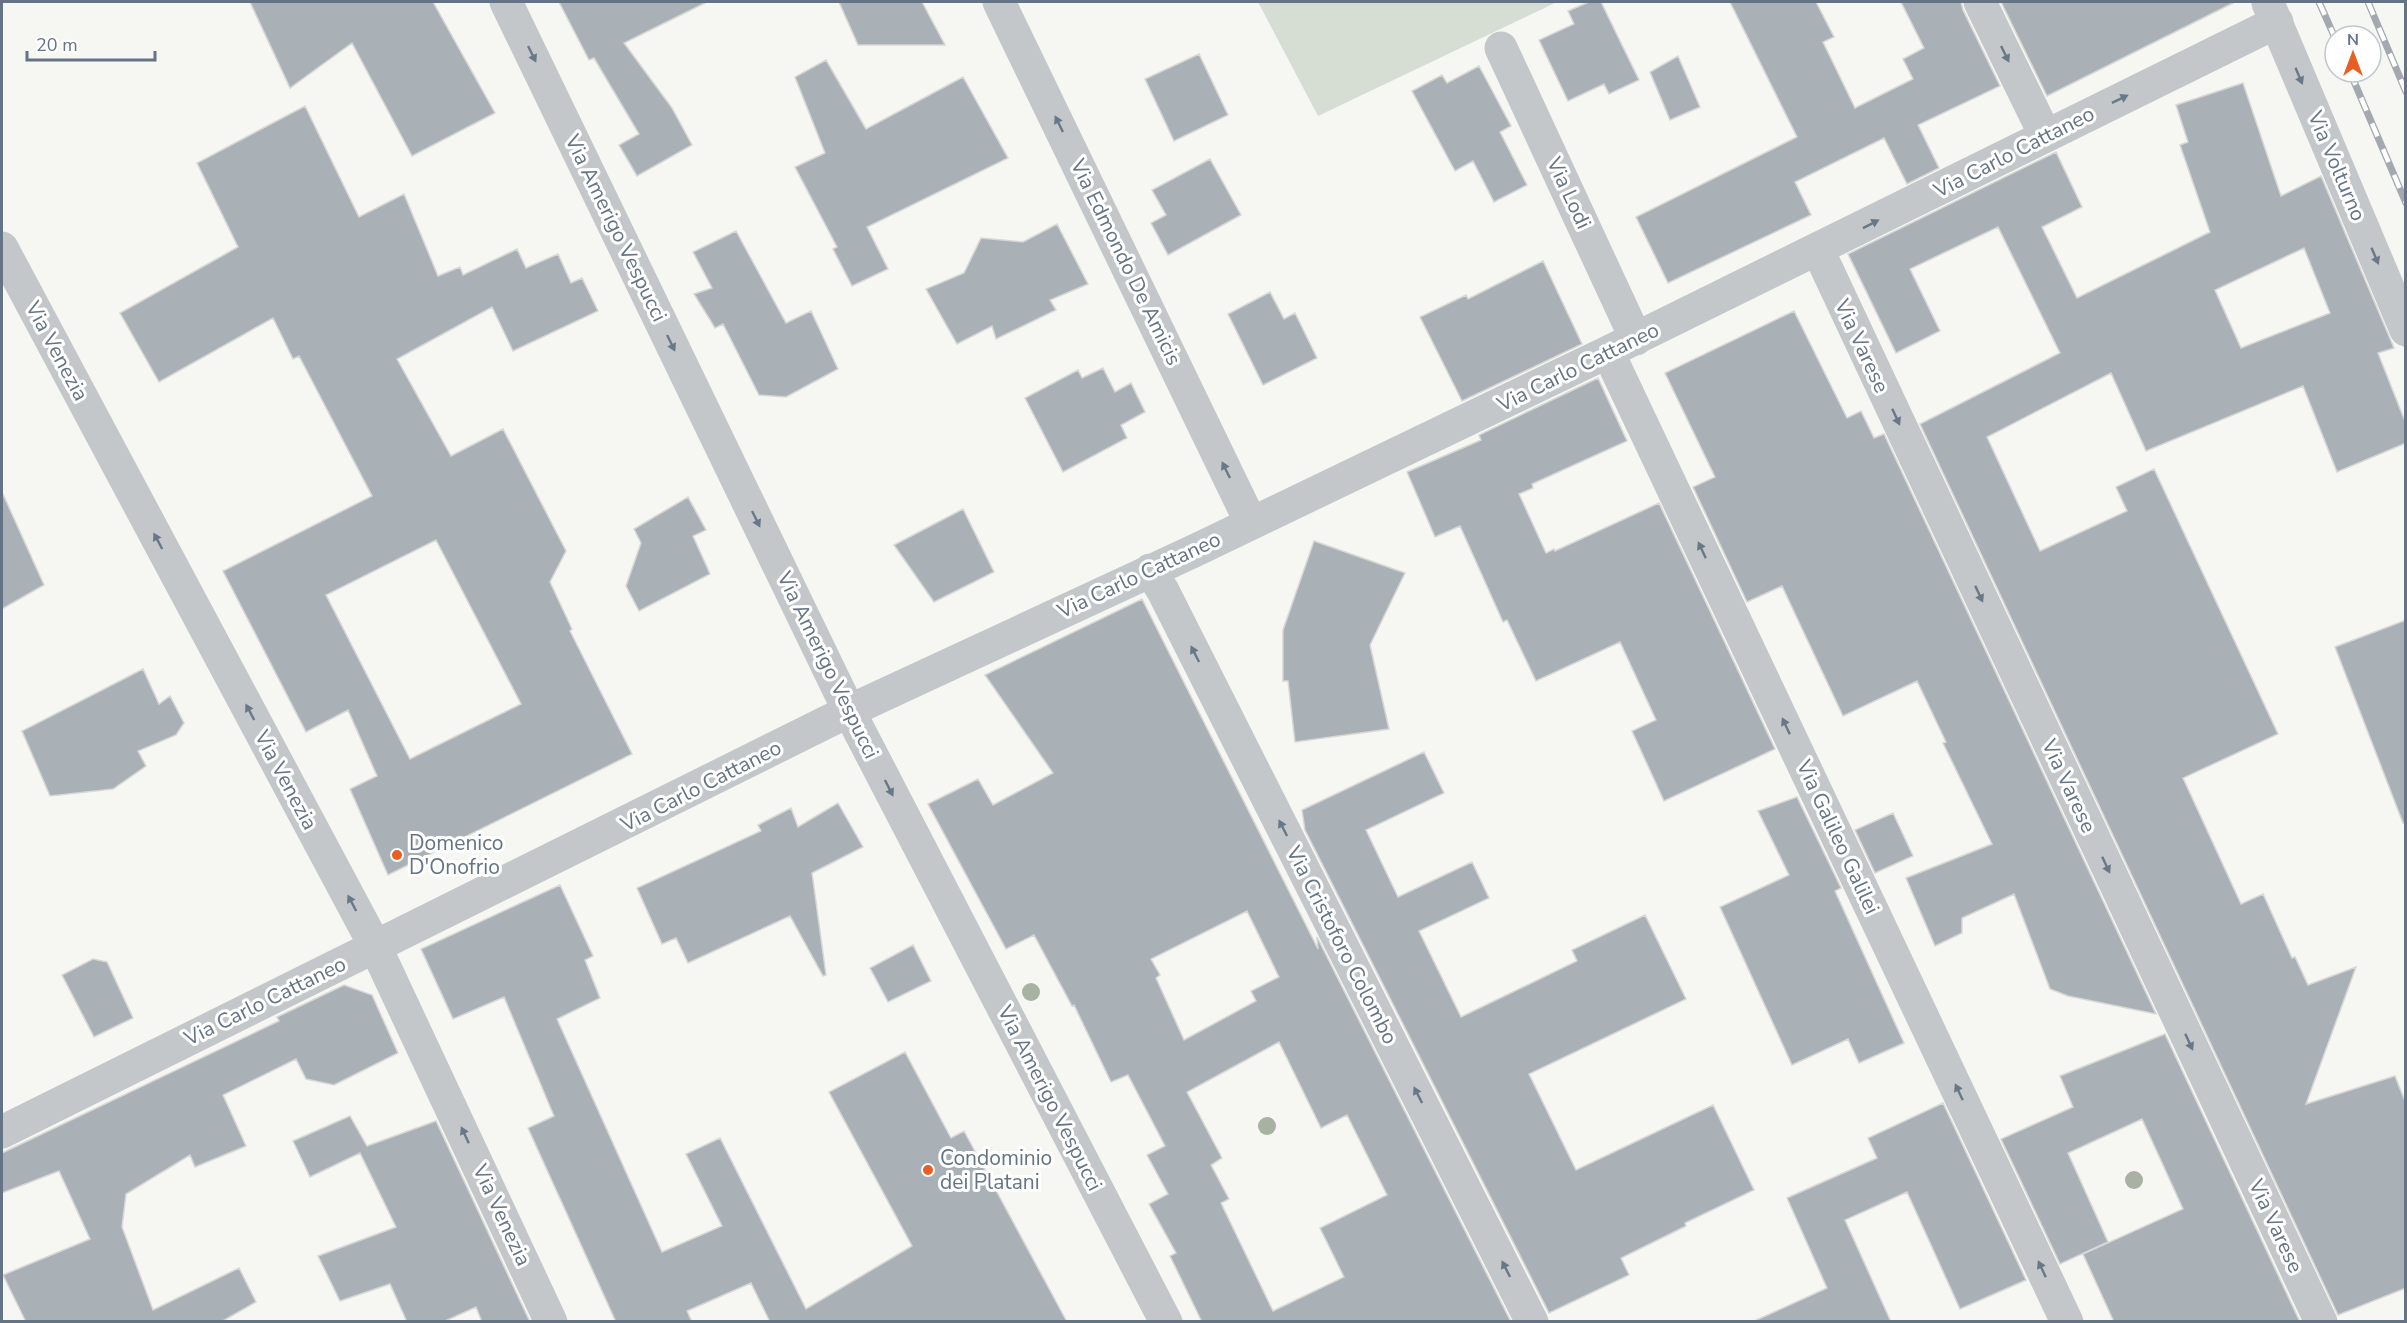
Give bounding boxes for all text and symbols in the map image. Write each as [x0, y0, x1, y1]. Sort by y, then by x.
scale bar [27, 24, 154, 62]
north arrow [2323, 24, 2383, 84]
text: N [2347, 29, 2359, 51]
text: 20 m [36, 33, 78, 57]
one-way arrow [2000, 45, 2010, 63]
one-way arrow [527, 46, 536, 63]
one-way arrow [2295, 67, 2305, 85]
one-way arrow [2111, 94, 2129, 104]
street label: Via Carlo Cattaneo [1928, 99, 2099, 205]
street label: Via Volturno [2301, 106, 2373, 225]
one-way arrow [1054, 116, 1063, 133]
street label: Via Amerigo Vespucci [558, 129, 673, 326]
street label: Via Lodi [1540, 152, 1598, 233]
street label: Via Edmondo De Amicis [1063, 153, 1188, 370]
one-way arrow [1862, 219, 1879, 228]
one-way arrow [2371, 247, 2380, 265]
street label: Via Varese [1828, 294, 1896, 397]
street label: Via Venezia [19, 295, 95, 406]
street label: Via Carlo Cattaneo [1492, 316, 1664, 419]
one-way arrow [667, 335, 676, 352]
one-way arrow [1891, 409, 1900, 426]
one-way arrow [1222, 461, 1231, 478]
one-way arrow [752, 510, 761, 527]
street label: Via Carlo Cattaneo [1052, 525, 1225, 625]
one-way arrow [153, 532, 163, 549]
one-way arrow [1698, 541, 1707, 558]
street label: Via Amerigo Vespucci [770, 566, 885, 763]
one-way arrow [1974, 585, 1983, 602]
one-way arrow [1190, 645, 1199, 662]
one-way arrow [245, 704, 255, 721]
one-way arrow [1781, 718, 1790, 735]
street label: Via Venezia [248, 724, 324, 835]
street label: Via Carlo Cattaneo [615, 733, 786, 839]
street label: Via Varese [2035, 734, 2103, 837]
street label: Via Galileo Galilei [1790, 754, 1886, 919]
one-way arrow [884, 779, 894, 796]
one-way arrow [1278, 819, 1287, 836]
place label: Domenico D'Onofrio [409, 829, 503, 881]
street label: Via Cristoforo Colombo [1279, 840, 1404, 1049]
marker: Domenico D'Onofrio [390, 848, 404, 862]
one-way arrow [2102, 857, 2111, 874]
one-way arrow [347, 894, 357, 911]
street label: Via Carlo Cattaneo [179, 950, 351, 1053]
street label: Via Amerigo Vespucci [991, 1000, 1109, 1196]
one-way arrow [2185, 1033, 2194, 1050]
one-way arrow [1954, 1084, 1963, 1101]
one-way arrow [1413, 1087, 1423, 1104]
one-way arrow [460, 1126, 469, 1143]
place label: Condominio dei Platani [940, 1144, 1052, 1196]
street label: Via Venezia [466, 1159, 538, 1270]
marker: Condominio dei Platani [921, 1163, 935, 1177]
street label: Via Varese [2242, 1174, 2310, 1277]
one-way arrow [2037, 1260, 2046, 1277]
one-way arrow [1501, 1261, 1511, 1278]

